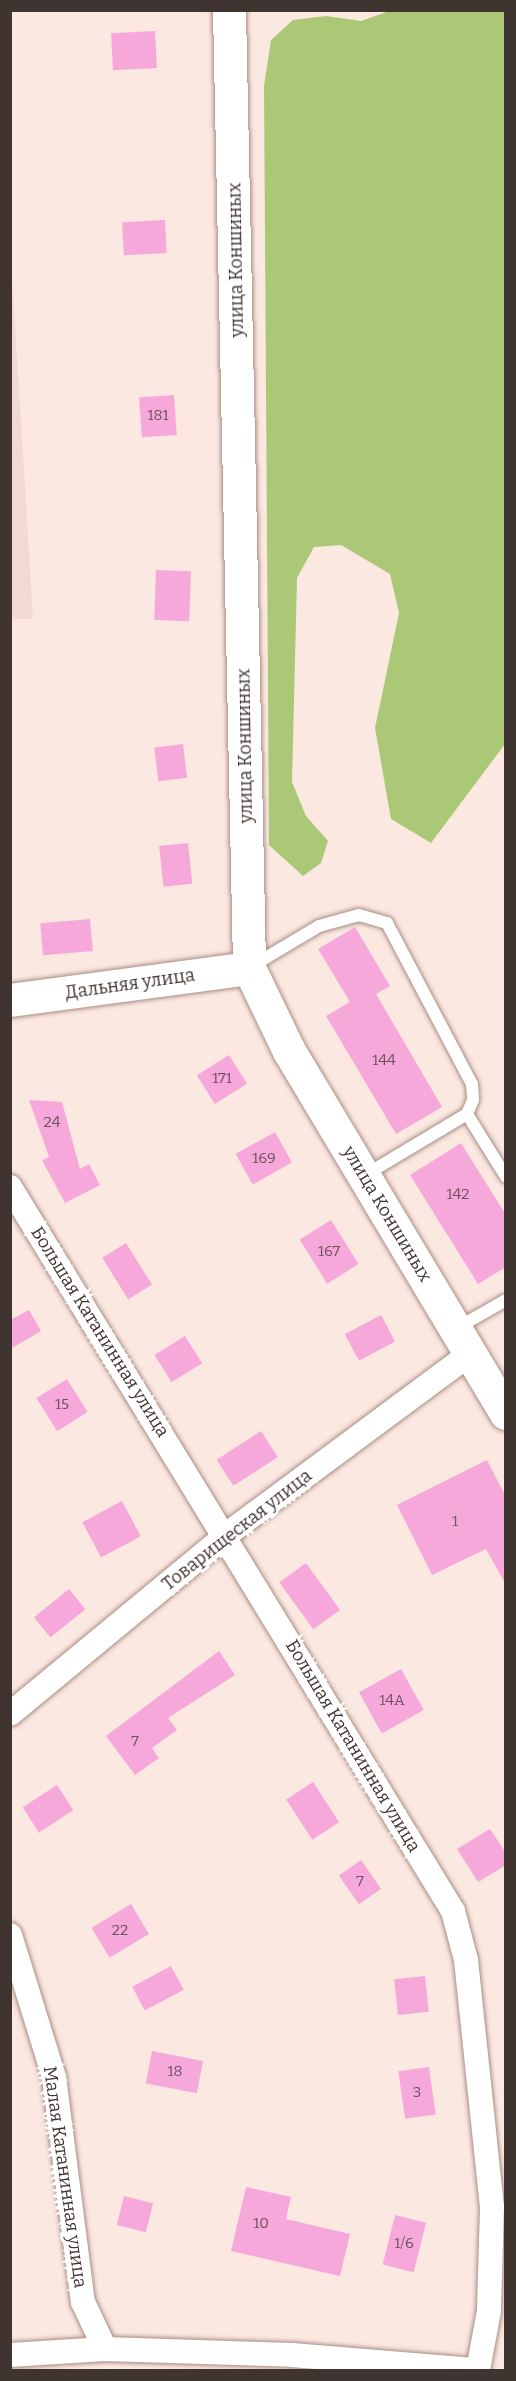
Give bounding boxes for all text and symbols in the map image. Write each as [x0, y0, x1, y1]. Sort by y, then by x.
street label: улица Коншиных [224, 182, 248, 338]
house number: 181 [147, 407, 169, 425]
street label: улица Коншиных [233, 668, 257, 824]
street label: Дальняя улица [64, 964, 196, 1004]
house number: 144 [372, 1052, 396, 1070]
house number: 171 [212, 1070, 232, 1088]
house number: 24 [44, 1114, 60, 1132]
street label: улица Коншиных [338, 1142, 436, 1286]
house number: 169 [252, 1150, 276, 1168]
house number: 142 [446, 1186, 470, 1204]
street label: Большая Катанинная улица [26, 1223, 174, 1441]
house number: 167 [318, 1243, 340, 1261]
house number: 15 [55, 1396, 69, 1414]
street label: Товарищеская улица [158, 1465, 316, 1595]
house number: 1 [452, 1513, 458, 1531]
street label: Большая Катанинная улица [281, 1636, 425, 1856]
house number: 14А [379, 1692, 405, 1710]
house number: 7 [131, 1733, 139, 1751]
house number: 7 [356, 1873, 364, 1891]
house number: 22 [112, 1922, 128, 1940]
house number: 18 [167, 2063, 183, 2081]
street label: Малая Катанинная улица [39, 2065, 91, 2289]
house number: 3 [413, 2084, 421, 2102]
house number: 10 [253, 2215, 269, 2233]
house number: 1/6 [394, 2235, 414, 2253]

